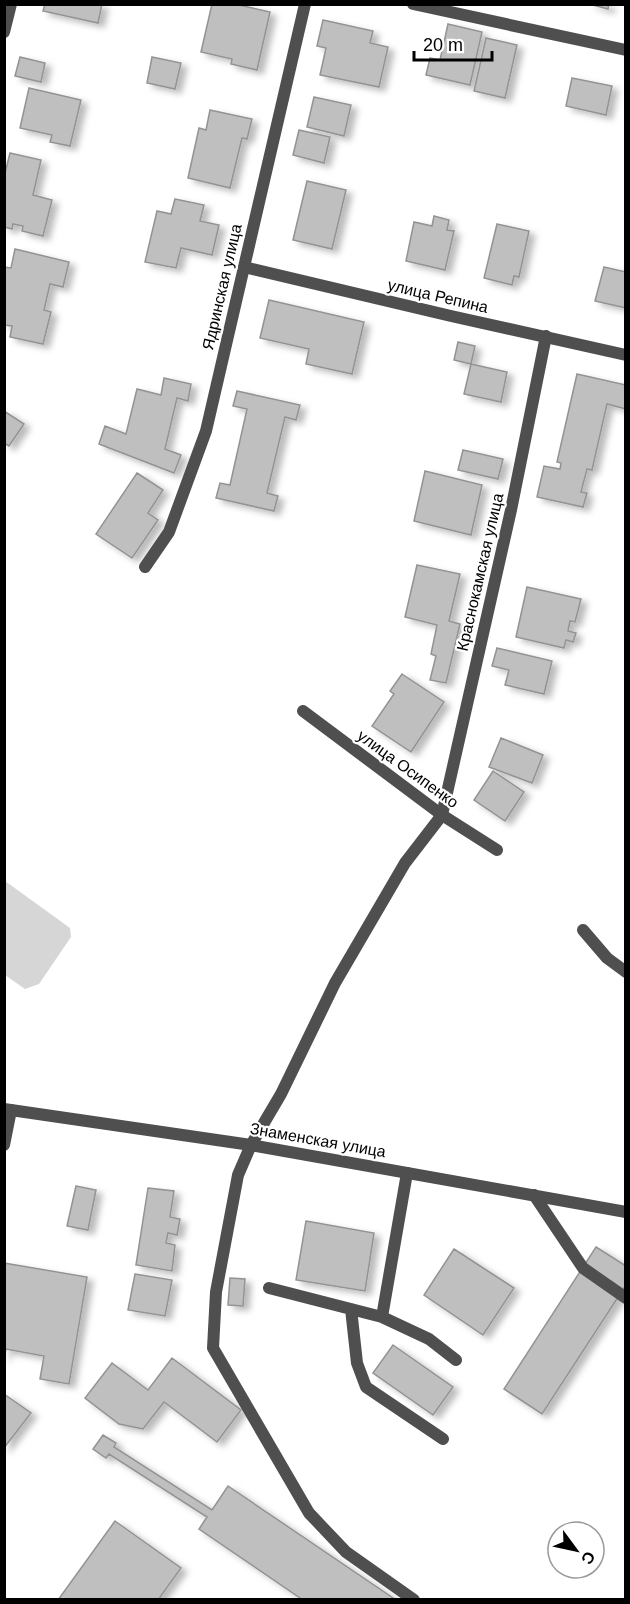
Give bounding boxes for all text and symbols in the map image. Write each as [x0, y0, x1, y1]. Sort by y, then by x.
scale bar [414, 24, 492, 62]
text: 20 m [423, 35, 463, 55]
street label: Ядринская улица [199, 222, 245, 352]
street label: улица Репина [386, 276, 490, 316]
street label: Краснокамская улица [454, 491, 506, 653]
street label: улица Осипенко [354, 727, 462, 811]
street label: Знаменская улица [249, 1120, 387, 1160]
north arrow [546, 1520, 606, 1580]
text: С [578, 1548, 598, 1568]

